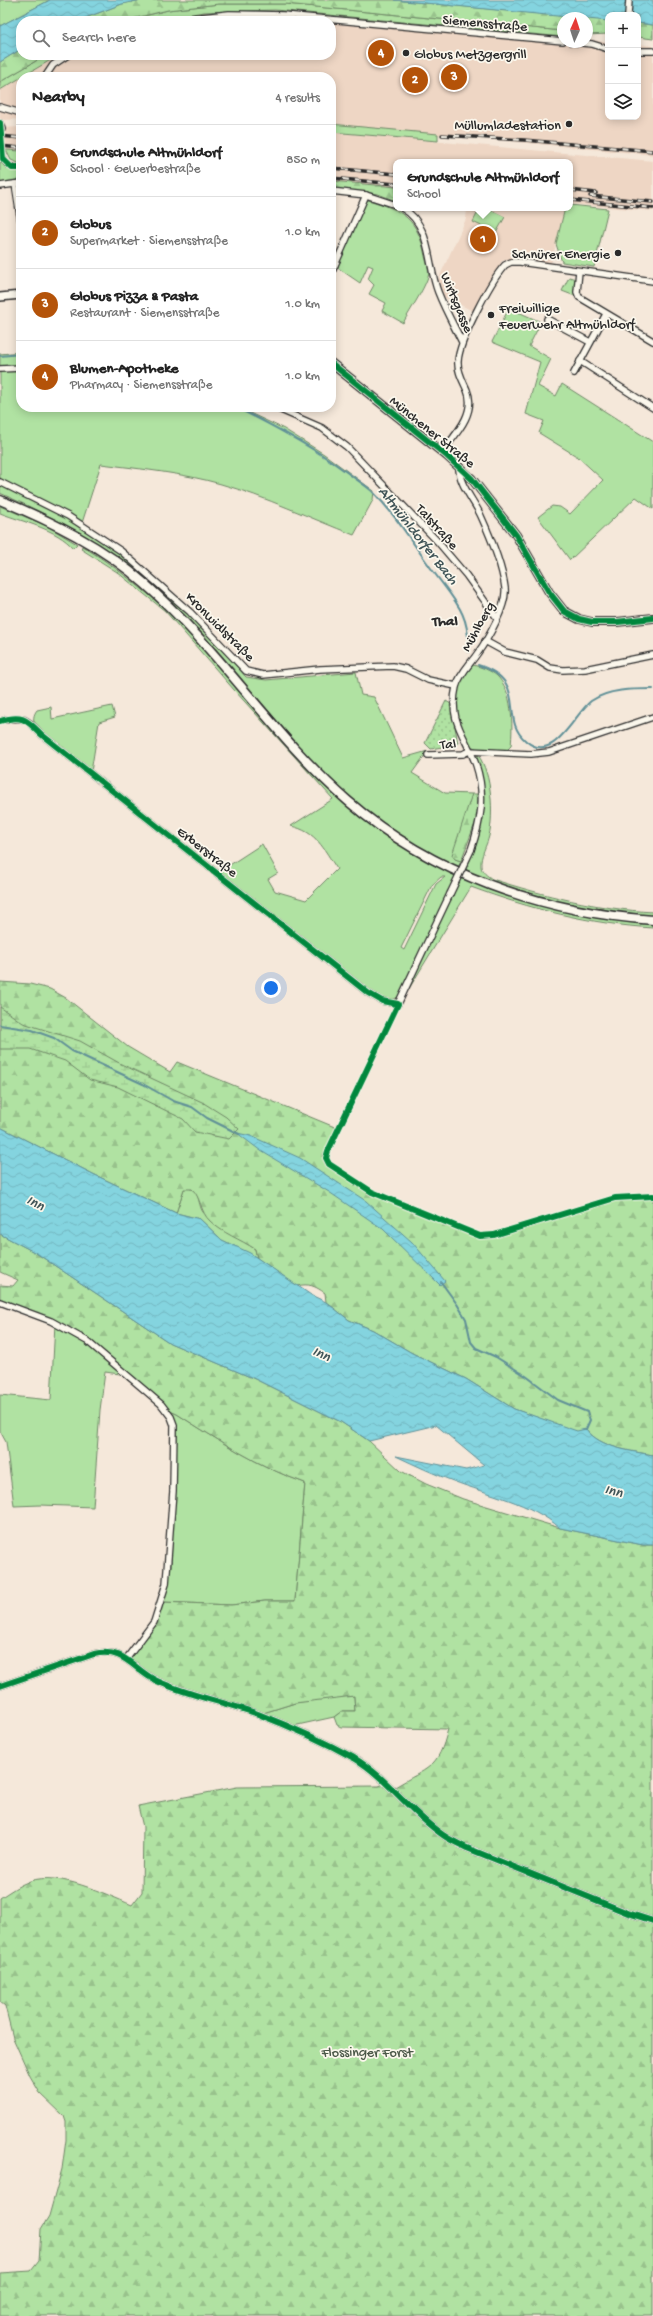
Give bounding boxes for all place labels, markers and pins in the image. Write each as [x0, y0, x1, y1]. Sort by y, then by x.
pin: 4 [368, 38, 394, 68]
place label: Globus Metzgergrill [414, 47, 527, 64]
marker: Globus Metzgergrill [401, 48, 411, 58]
pin: 3 [441, 62, 467, 92]
pin: 2 [402, 65, 428, 95]
place label: Müllumladestation [454, 118, 561, 135]
marker: Müllumladestation [564, 119, 574, 129]
pin: 1 [470, 224, 496, 254]
place label: Schnürer Energie [512, 247, 611, 264]
marker: Schnürer Energie [613, 248, 623, 258]
place label: Freiwillige Feuerwehr Altmühldorf [498, 301, 637, 334]
marker: Freiwillige Feuerwehr Altmühldorf [486, 310, 496, 320]

